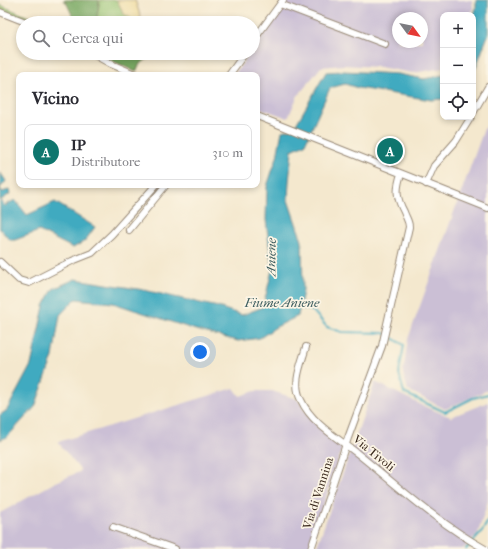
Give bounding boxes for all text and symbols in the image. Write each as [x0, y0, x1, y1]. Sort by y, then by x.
north arrow [392, 12, 428, 48]
map controls [440, 12, 476, 120]
button: + [440, 12, 476, 48]
search box [16, 16, 260, 60]
icon: search [30, 27, 52, 49]
text: Cerca qui [62, 29, 123, 47]
button: − [440, 48, 476, 84]
button: locate [440, 84, 476, 120]
text: Vicino [32, 88, 79, 108]
text: IP [71, 136, 86, 154]
pin: A [377, 136, 403, 166]
text: A [42, 145, 50, 160]
text: 310 m [212, 145, 243, 160]
text: Distributore [71, 154, 141, 169]
water label: Aniene [263, 237, 279, 278]
water label: Fiume Aniene [244, 295, 320, 310]
your location [190, 342, 210, 362]
street label: Via Tivoli [350, 431, 398, 474]
street label: Via di Vannina [299, 455, 336, 532]

